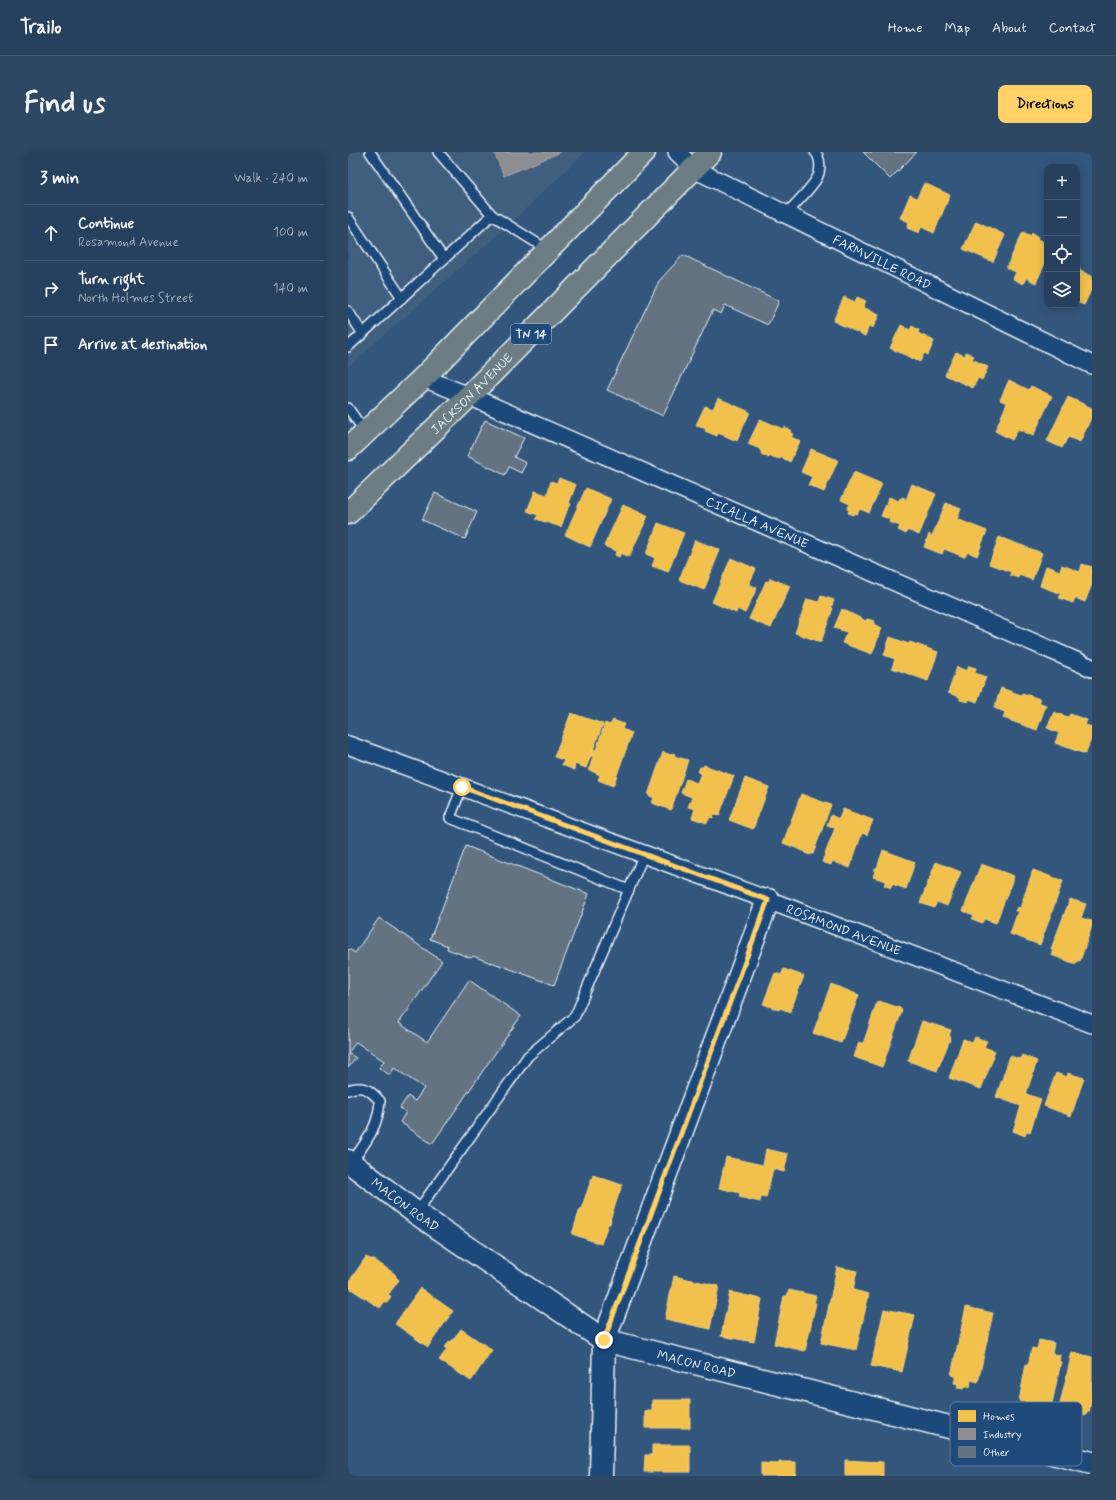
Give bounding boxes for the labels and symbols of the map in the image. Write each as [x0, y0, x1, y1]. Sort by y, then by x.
street label: FARMVILLE ROAD [830, 232, 934, 295]
road number: TN 14 [511, 324, 551, 344]
street label: JACKSON AVENUE [428, 349, 517, 439]
street label: CICALLA AVENUE [703, 493, 811, 553]
route start [453, 778, 471, 796]
street label: ROSAMOND AVENUE [784, 901, 904, 960]
street label: MACON ROAD [367, 1175, 442, 1236]
route end [595, 1331, 613, 1349]
street label: MACON ROAD [655, 1347, 737, 1383]
legend [950, 1402, 1082, 1466]
text: Homes [983, 1410, 1015, 1424]
text: Industry [983, 1428, 1022, 1442]
text: Other [983, 1446, 1010, 1460]

